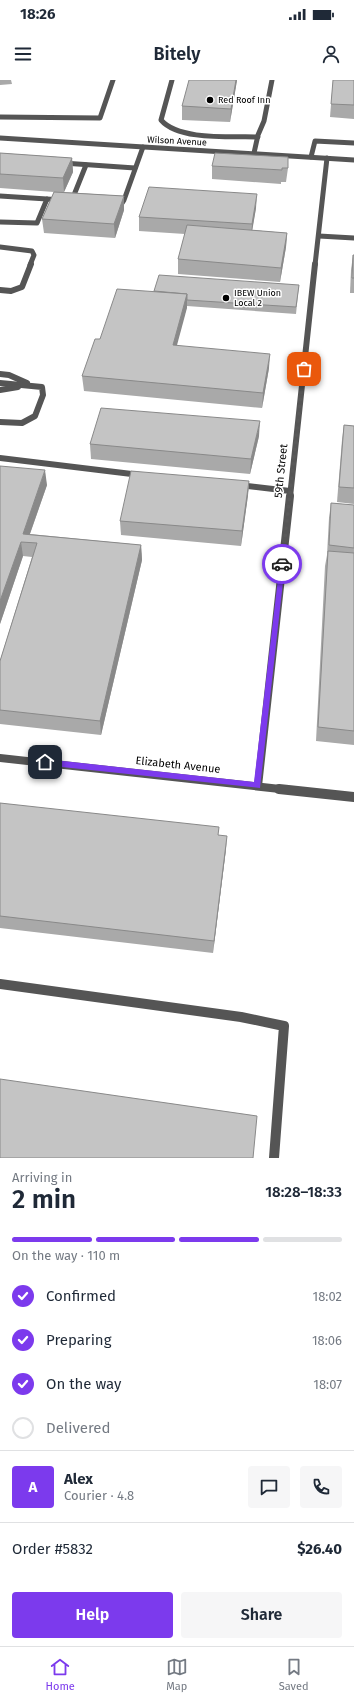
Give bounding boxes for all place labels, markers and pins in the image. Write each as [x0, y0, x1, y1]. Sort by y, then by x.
marker: Red Roof Inn [205, 95, 215, 105]
place label: Red Roof Inn [218, 95, 270, 105]
place label: IBEW Union Local 2 [234, 288, 281, 308]
marker: IBEW Union Local 2 [221, 293, 231, 303]
pin [287, 352, 321, 386]
pin [28, 745, 62, 779]

